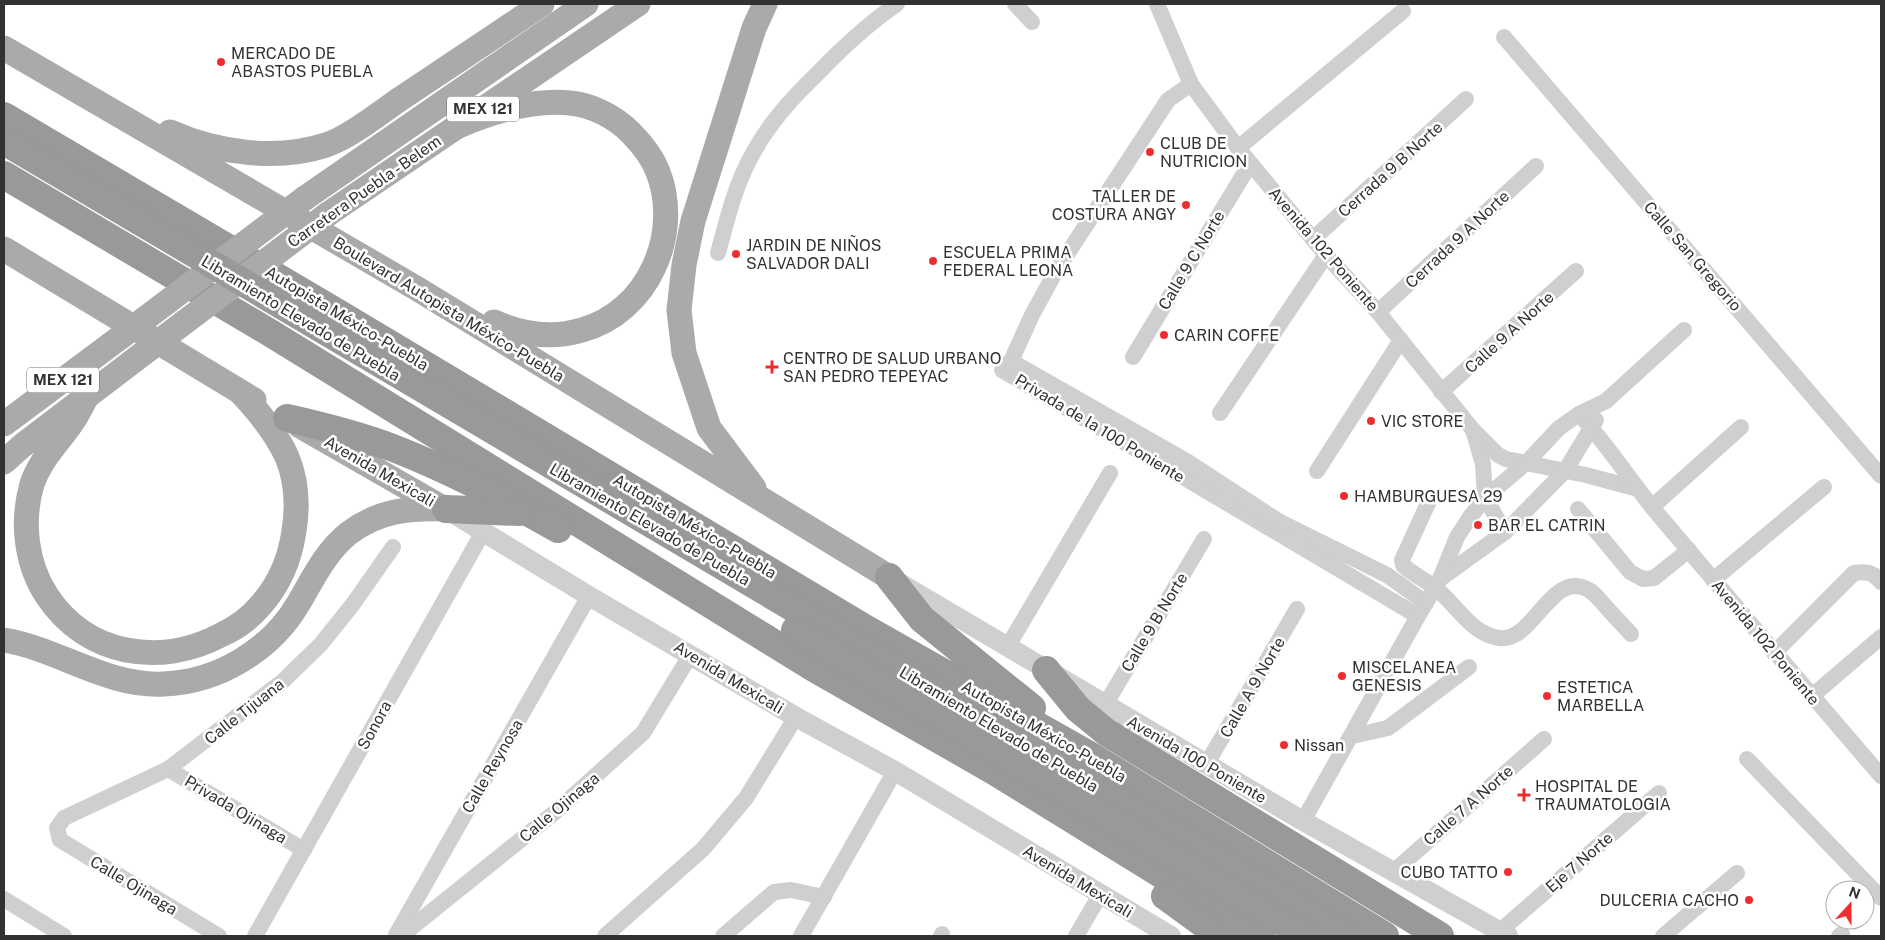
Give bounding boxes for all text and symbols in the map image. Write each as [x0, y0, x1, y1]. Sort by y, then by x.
place label: MERCADO DE ABASTOS PUEBLA [231, 44, 373, 81]
marker: MERCADO DE ABASTOS PUEBLA [215, 56, 227, 68]
road number: MEX 121 [447, 96, 519, 122]
street label: Cerrada 9 B Norte [1334, 117, 1446, 221]
street label: Carretera Puebla - Belem [284, 131, 445, 252]
place label: CLUB DE NUTRICION [1160, 134, 1247, 171]
marker: CLUB DE NUTRICION [1144, 146, 1156, 158]
street label: Avenida 102 Poniente [1265, 184, 1383, 315]
place label: TALLER DE COSTURA ANGY [1052, 187, 1176, 224]
street label: Cerrada 9 A Norte [1402, 187, 1513, 292]
street label: Calle San Gregorio [1640, 198, 1745, 315]
marker: TALLER DE COSTURA ANGY [1180, 199, 1192, 211]
street label: Calle 9 C Norte [1154, 207, 1229, 313]
street label: Boulevard Autopista México-Puebla [330, 232, 568, 386]
place label: JARDIN DE NIÑOS SALVADOR DALI [746, 235, 881, 273]
place label: ESCUELA PRIMA FEDERAL LEONA [943, 243, 1073, 280]
marker: JARDIN DE NIÑOS SALVADOR DALI [730, 248, 742, 260]
street label: Libramiento Elevado de Puebla [198, 252, 403, 385]
marker: ESCUELA PRIMA FEDERAL LEONA [927, 255, 939, 267]
street label: Autopista México-Puebla [262, 262, 432, 374]
street label: Calle 9 A Norte [1461, 288, 1558, 377]
place label: CARIN COFFE [1174, 326, 1279, 345]
marker: CARIN COFFE [1158, 329, 1170, 341]
place label: CENTRO DE SALUD URBANO SAN PEDRO TEPEYAC [783, 349, 1002, 386]
marker: CENTRO DE SALUD URBANO SAN PEDRO TEPEYAC [765, 360, 779, 374]
road number: MEX 121 [27, 368, 99, 392]
street label: Privada de la 100 Poniente [1012, 370, 1188, 487]
place label: VIC STORE [1381, 412, 1464, 431]
marker: VIC STORE [1365, 415, 1377, 427]
street label: Avenida Mexicali [321, 432, 438, 511]
street label: Libramiento Elevado de Puebla [546, 459, 753, 590]
street label: Autopista México-Puebla [610, 470, 780, 583]
place label: HAMBURGUESA 29 [1354, 487, 1503, 506]
marker: HAMBURGUESA 29 [1338, 490, 1350, 502]
place label: BAR EL CATRIN [1488, 516, 1606, 535]
marker: BAR EL CATRIN [1472, 519, 1484, 531]
street label: Calle 9 B Norte [1117, 569, 1191, 675]
street label: Avenida 102 Poniente [1708, 576, 1824, 709]
street label: Calle A 9 Norte [1216, 634, 1289, 741]
street label: Avenida Mexicali [670, 637, 787, 718]
place label: MISCELANEA GENESIS [1352, 658, 1456, 695]
street label: Libramiento Elevado de Puebla [896, 663, 1101, 796]
marker: MISCELANEA GENESIS [1336, 670, 1348, 682]
street label: Calle Tijuana [201, 675, 288, 748]
street label: Autopista México-Puebla [958, 676, 1129, 786]
place label: ESTETICA MARBELLA [1557, 678, 1644, 715]
marker: ESTETICA MARBELLA [1541, 690, 1553, 702]
street label: Sonora [353, 698, 396, 753]
street label: Avenida 100 Poniente [1124, 712, 1270, 807]
street label: Calle Reynosa [458, 716, 527, 816]
place label: Nissan [1294, 736, 1344, 755]
marker: Nissan [1278, 739, 1290, 751]
street label: Calle 7 A Norte [1420, 761, 1517, 849]
street label: Calle Ojinaga [516, 768, 603, 846]
street label: Privada Ojinaga [181, 771, 290, 847]
place label: HOSPITAL DE TRAUMATOLOGIA [1535, 777, 1671, 814]
marker: HOSPITAL DE TRAUMATOLOGIA [1517, 788, 1531, 802]
street label: Eje 7 Norte [1542, 828, 1617, 897]
street label: Avenida Mexicali [1019, 841, 1136, 922]
street label: Calle Ojinaga [87, 852, 181, 919]
place label: CUBO TATTO [1400, 863, 1498, 882]
marker: CUBO TATTO [1502, 866, 1514, 878]
north arrow [1825, 880, 1875, 930]
text: N [1847, 883, 1863, 902]
place label: DULCERIA CACHO [1600, 891, 1739, 910]
marker: DULCERIA CACHO [1743, 894, 1755, 906]

